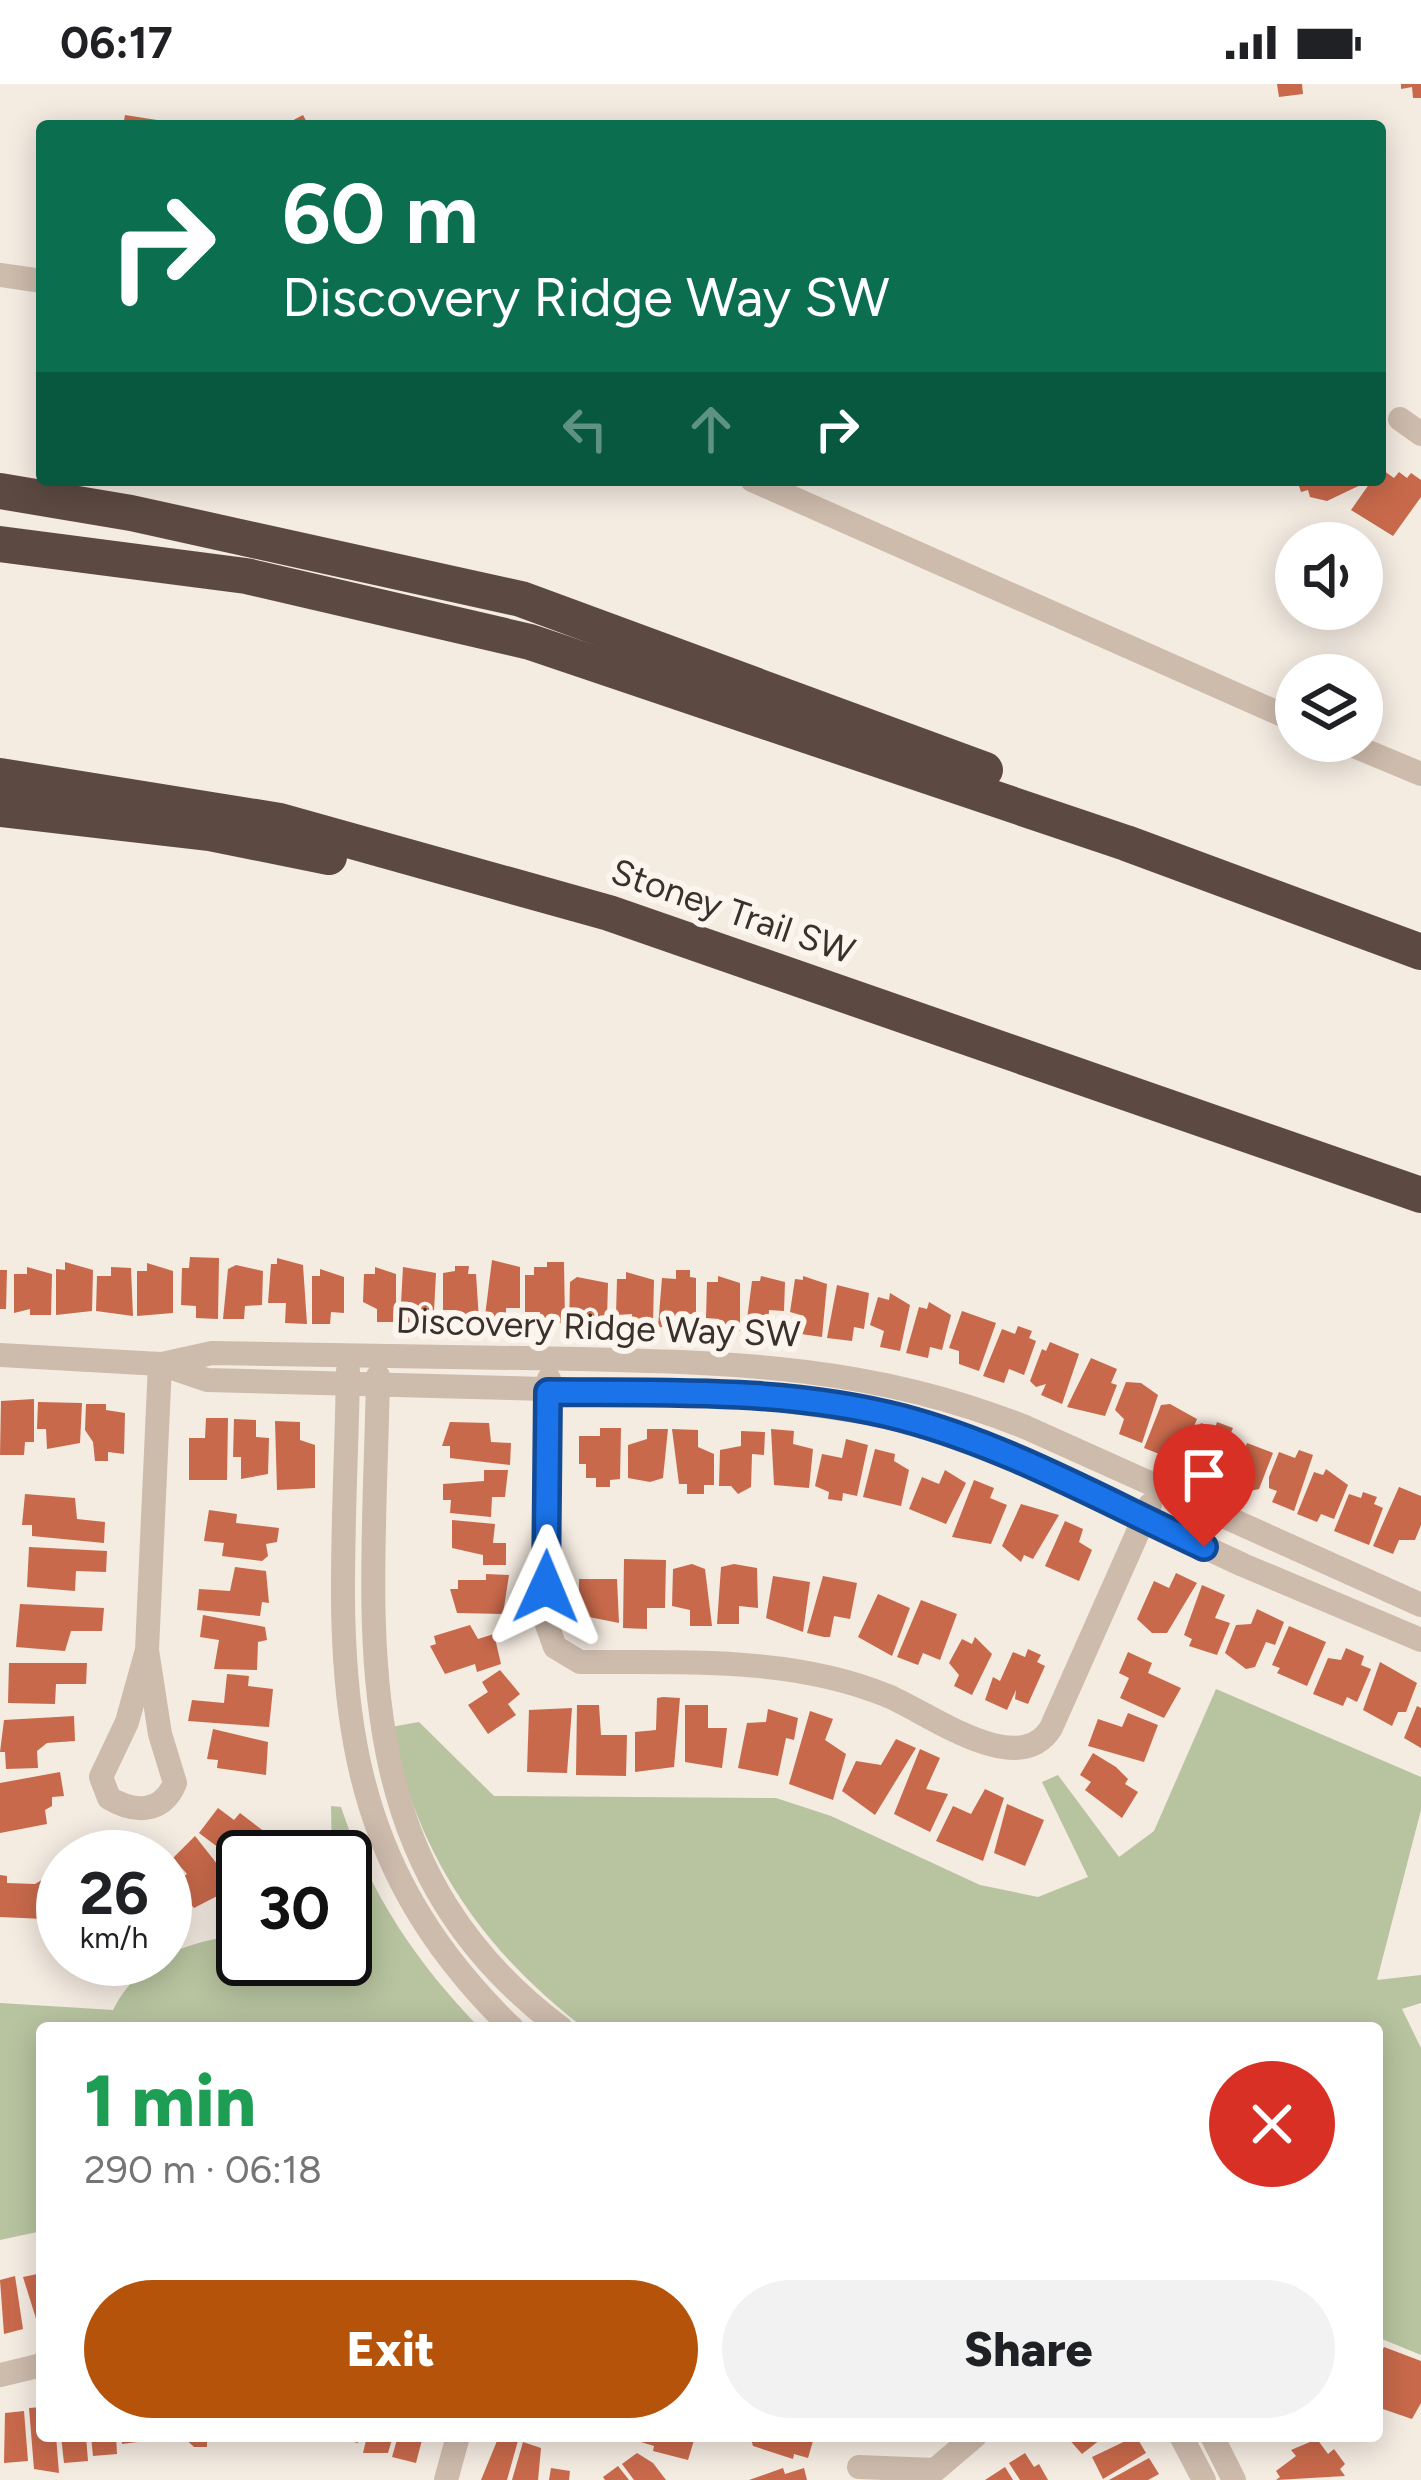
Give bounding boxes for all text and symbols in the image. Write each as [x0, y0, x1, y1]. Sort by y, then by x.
text: 06:17 [60, 15, 173, 69]
text: 60 m [282, 163, 478, 264]
icon: right [84, 168, 240, 324]
text: Discovery Ridge Way SW [282, 265, 890, 330]
icon: left [552, 396, 618, 462]
icon: ahead [678, 396, 744, 462]
icon: right [804, 396, 870, 462]
map controls [1275, 522, 1383, 762]
button: sound [1275, 522, 1383, 630]
button: layers [1275, 654, 1383, 762]
street label: Stoney Trail SW [606, 849, 861, 973]
street label: Discovery Ridge Way SW [395, 1298, 802, 1356]
pin [1153, 1424, 1255, 1547]
icon: arrive [1171, 1442, 1237, 1508]
position arrow [483, 1524, 609, 1650]
speed limit sign: 30 [216, 1830, 372, 1986]
text: 26 [79, 1857, 149, 1929]
text: km/h [80, 1919, 148, 1956]
text: 1 min [84, 2058, 256, 2144]
button: close [1209, 2061, 1335, 2187]
text: 290 m · 06:18 [84, 2146, 322, 2193]
button: Exit [84, 2280, 698, 2418]
button: Share [722, 2280, 1335, 2418]

